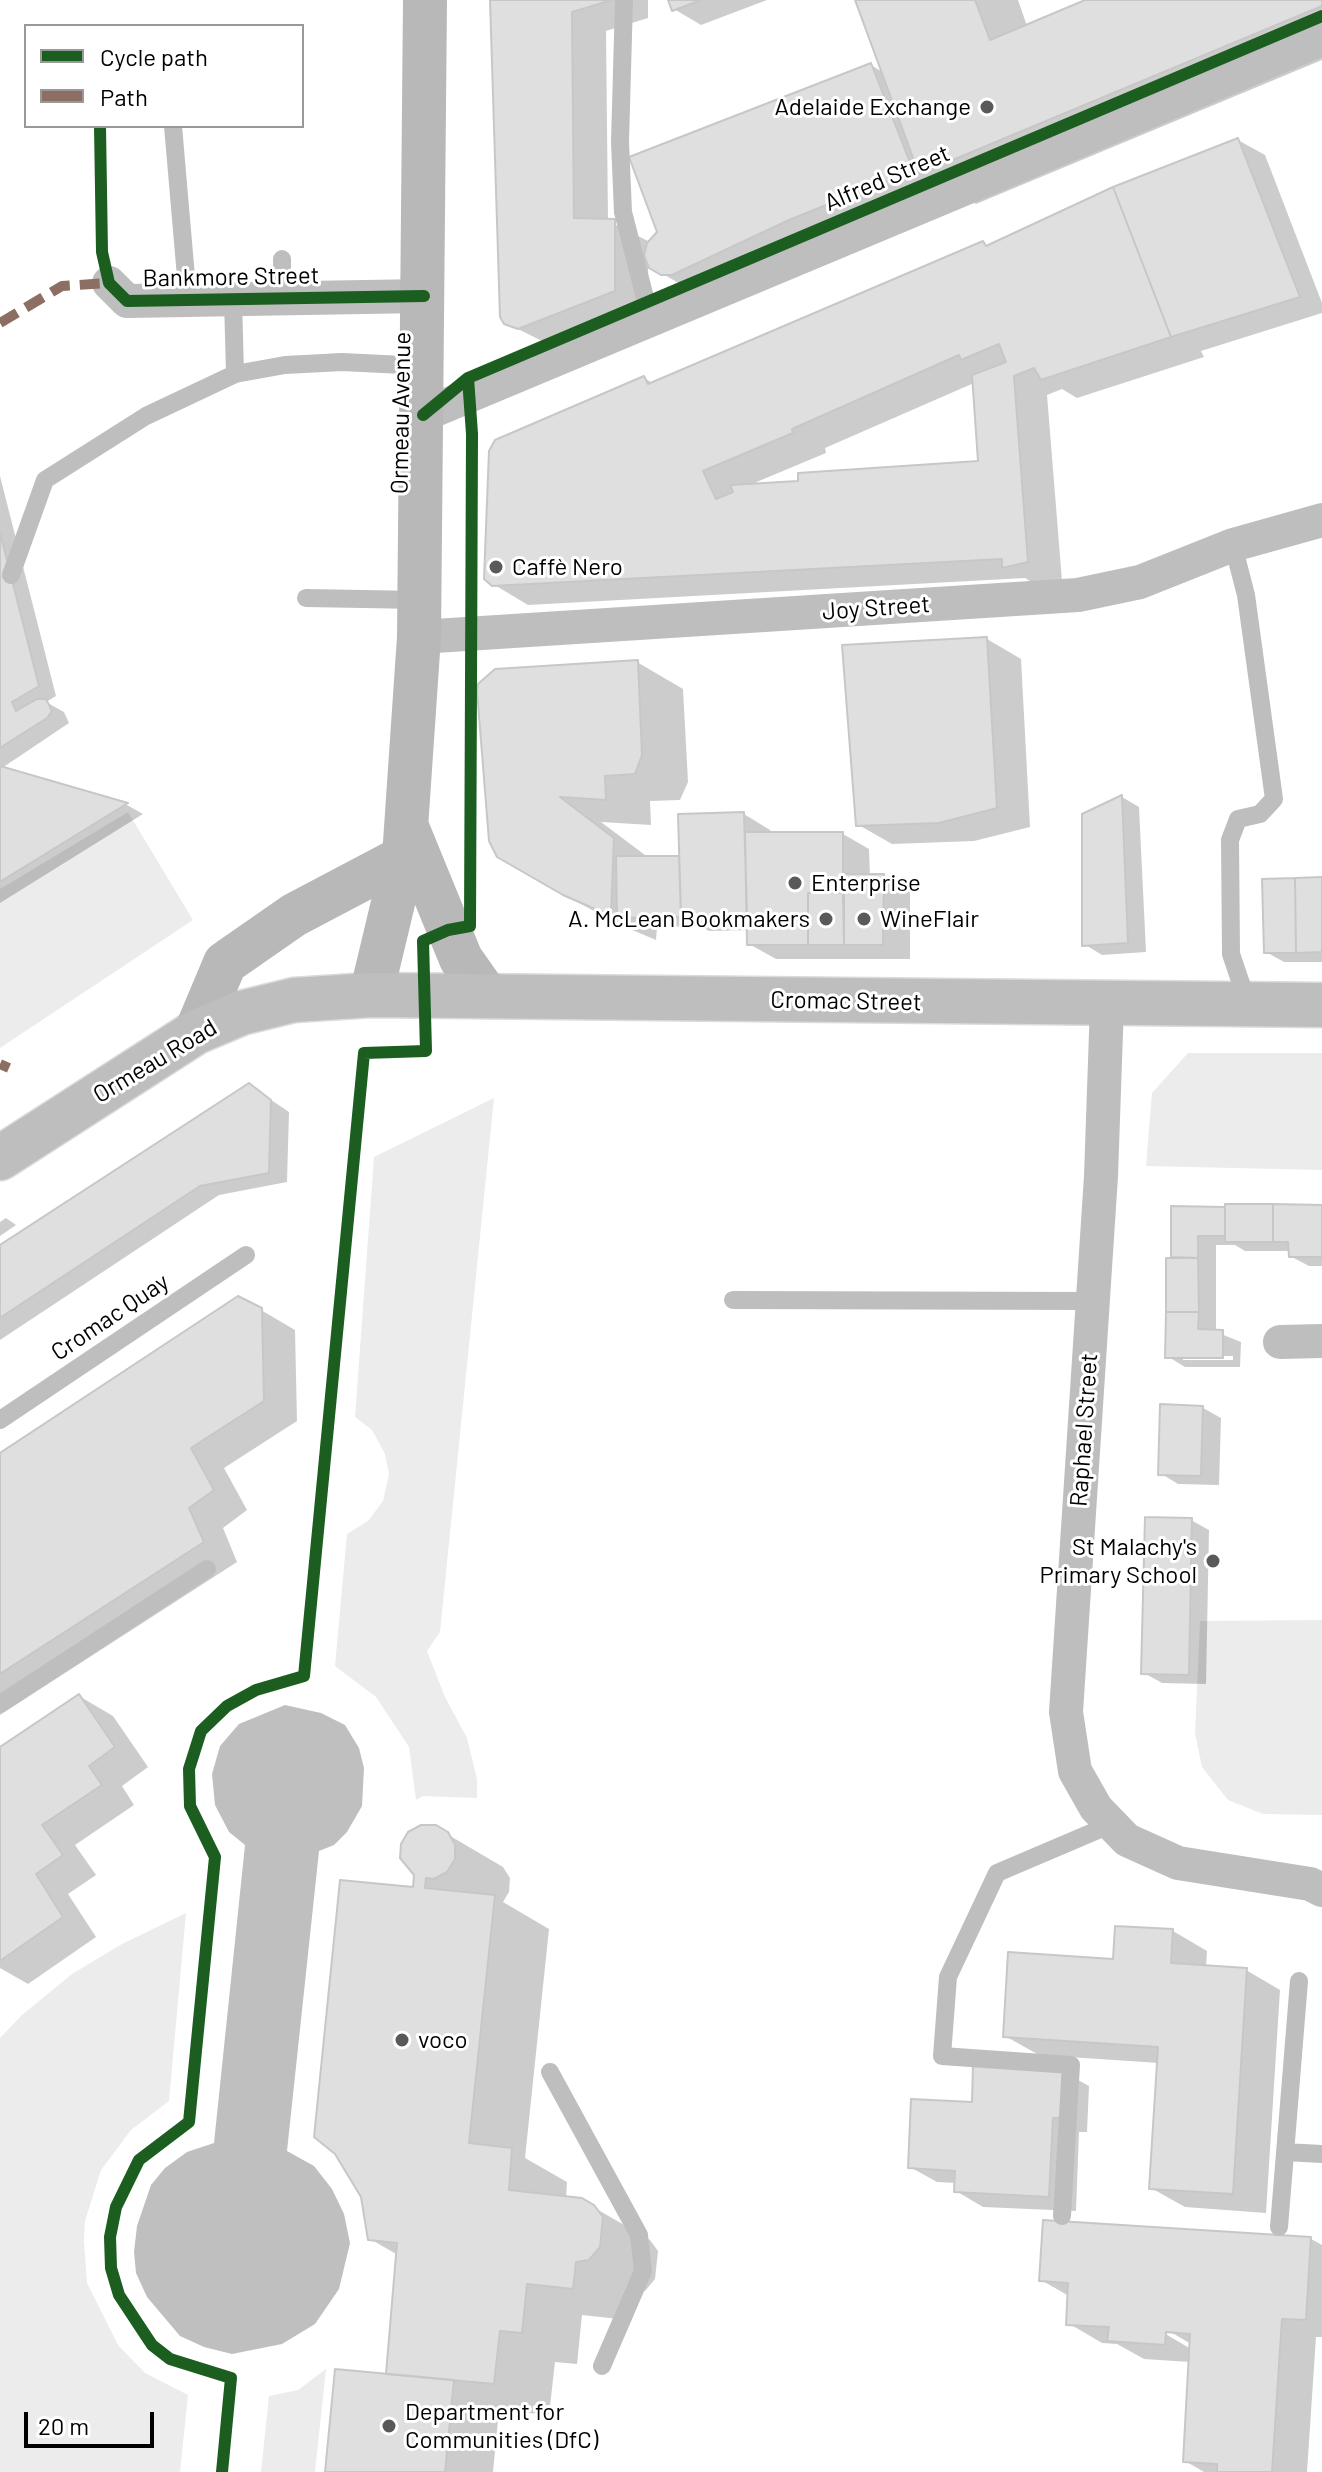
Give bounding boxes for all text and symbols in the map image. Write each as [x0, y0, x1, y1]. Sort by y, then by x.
legend [24, 24, 304, 128]
text: Cycle path [100, 42, 208, 71]
text: Path [100, 82, 148, 111]
place label: Adelaide Exchange [775, 93, 971, 121]
marker: Adelaide Exchange [978, 98, 996, 116]
street label: Alfred Street [820, 139, 954, 217]
street label: Bankmore Street [142, 261, 320, 293]
street label: Ormeau Avenue [385, 332, 417, 494]
place label: Caffè Nero [512, 553, 623, 581]
marker: Caffè Nero [487, 558, 505, 576]
street label: Joy Street [821, 590, 931, 626]
place label: Enterprise [811, 869, 921, 897]
marker: Enterprise [786, 874, 804, 892]
place label: A. McLean Bookmakers [568, 905, 810, 933]
place label: WineFlair [880, 905, 979, 933]
marker: A. McLean Bookmakers [817, 910, 835, 928]
marker: WineFlair [855, 910, 873, 928]
street label: Cromac Street [770, 985, 922, 1017]
street label: Ormeau Road [88, 1013, 222, 1109]
street label: Cromac Quay [46, 1267, 174, 1367]
street label: Raphael Street [1064, 1352, 1104, 1508]
place label: St Malachy's Primary School [1040, 1533, 1197, 1589]
marker: St Malachy's Primary School [1204, 1552, 1222, 1570]
place label: voco [418, 2026, 468, 2054]
marker: voco [393, 2031, 411, 2049]
scale bar [28, 2396, 158, 2446]
place label: Department for Communities (DfC) [405, 2398, 598, 2454]
text: 20 m [38, 2411, 89, 2440]
marker: Department for Communities (DfC) [380, 2417, 398, 2435]

